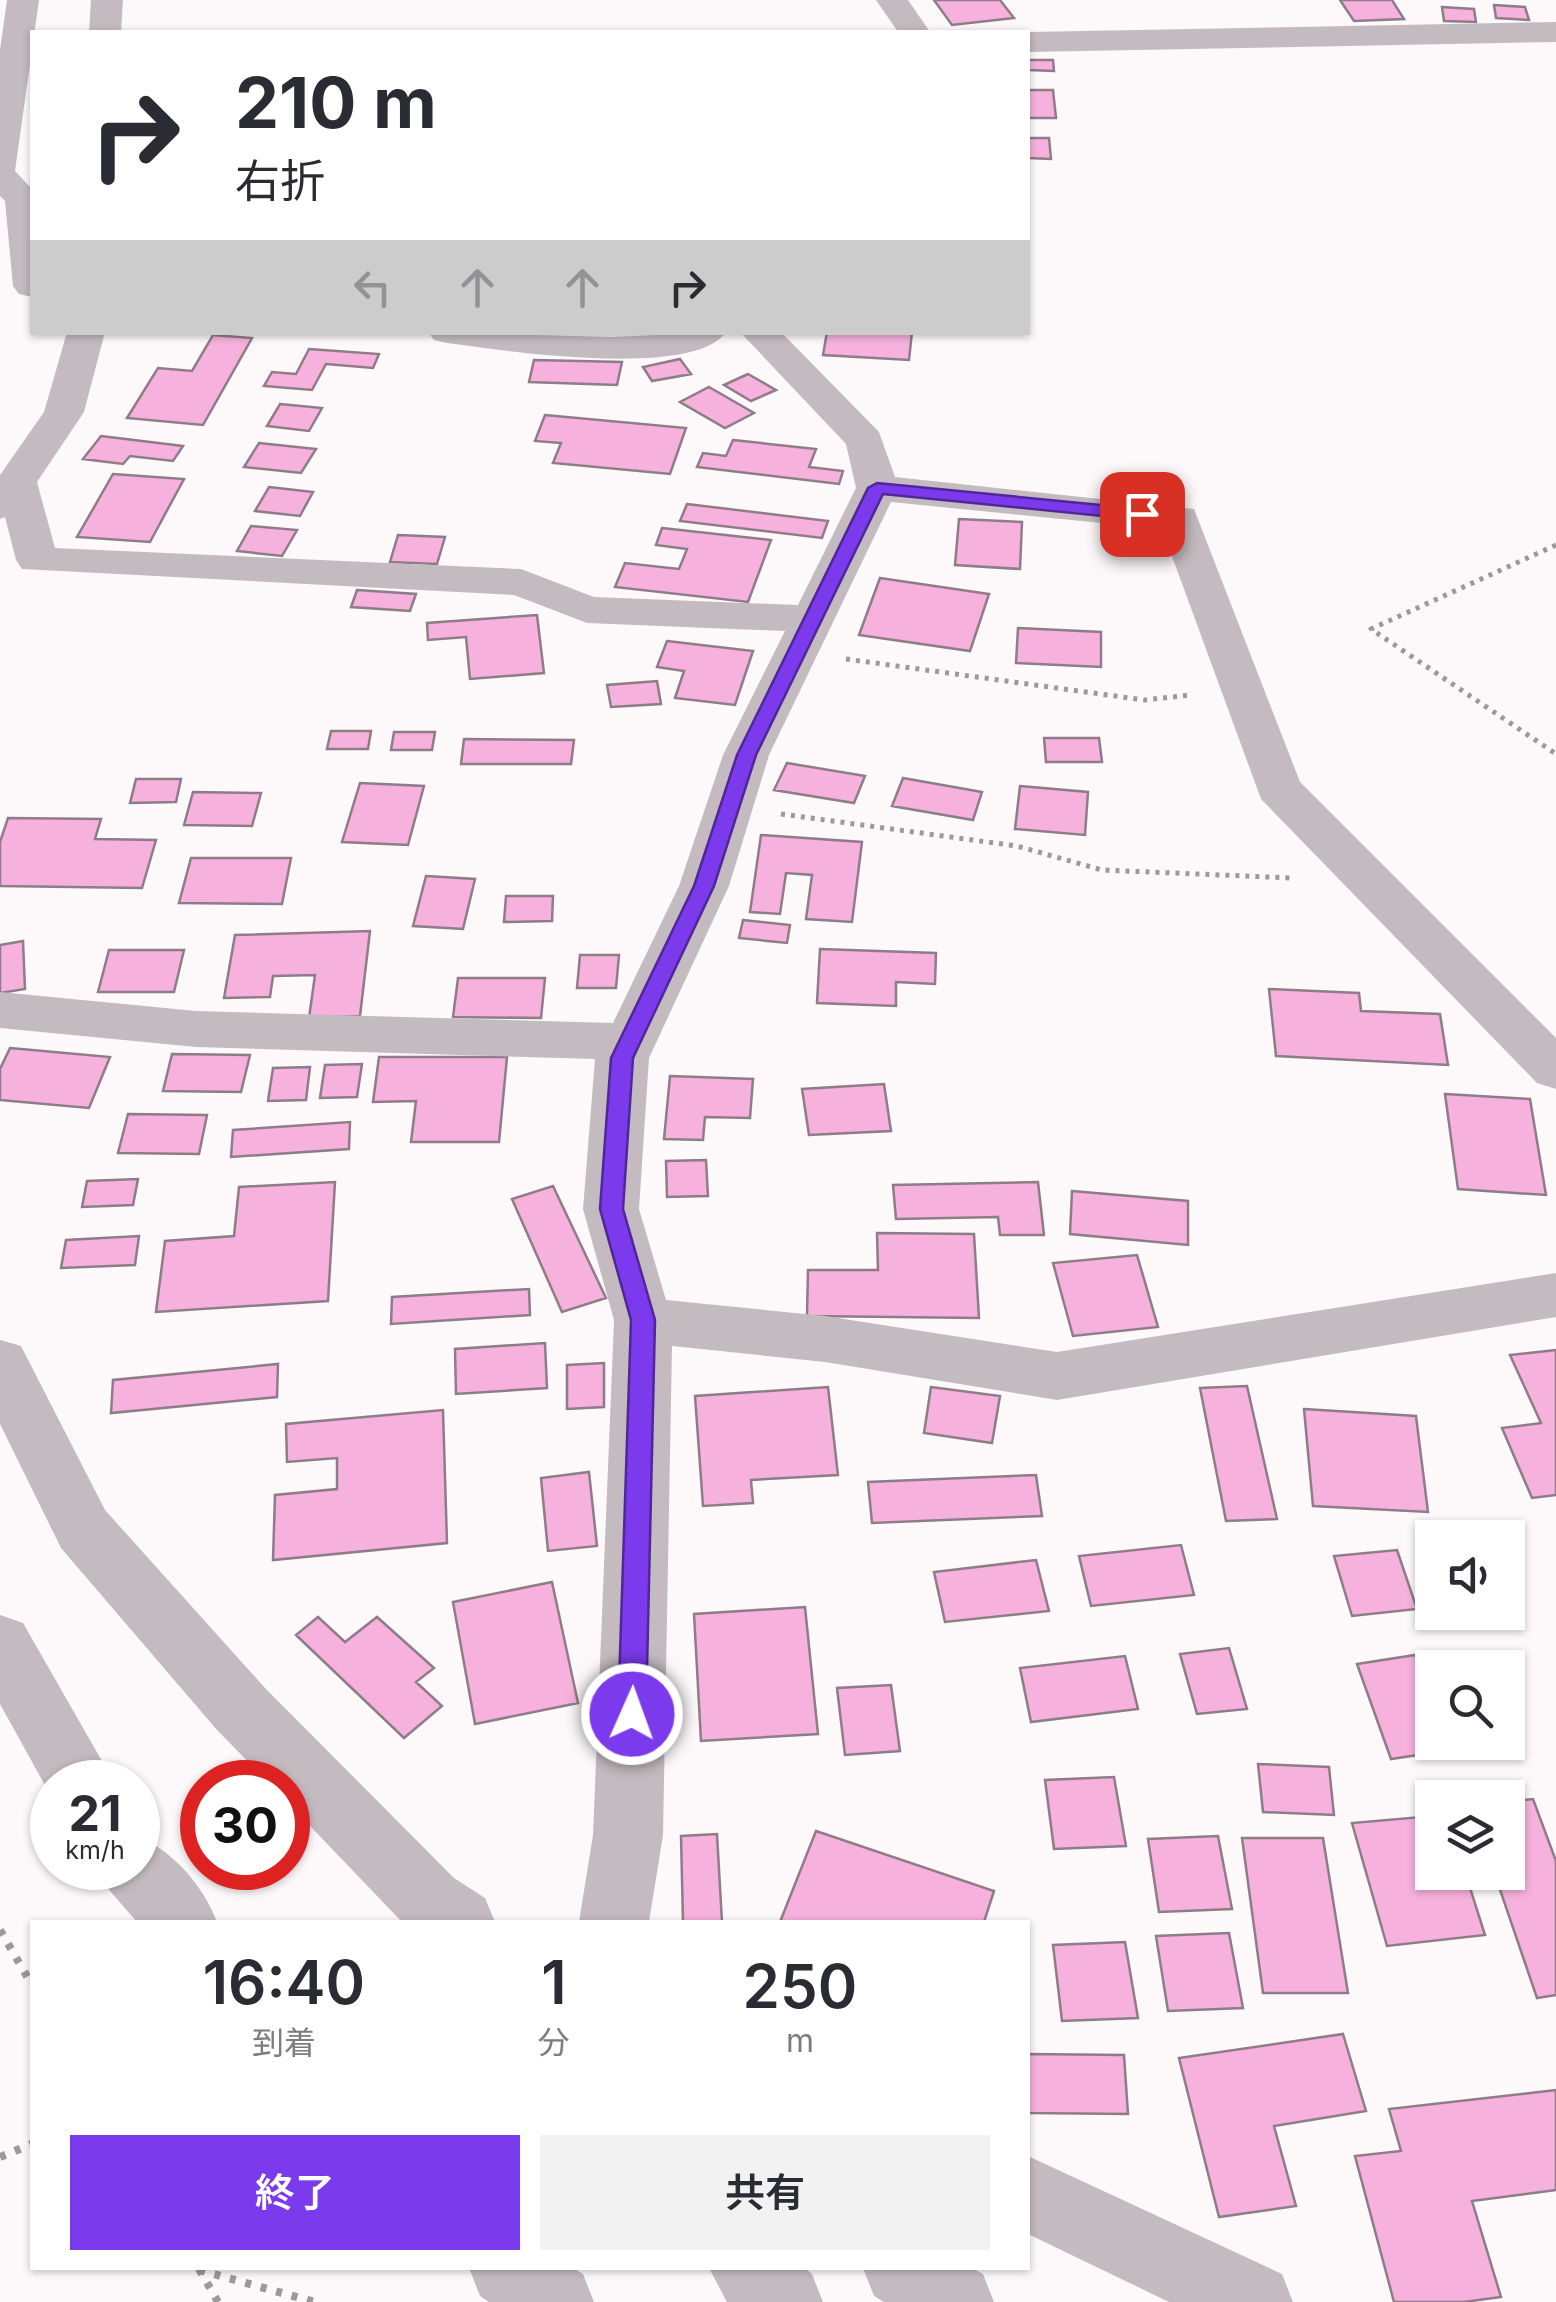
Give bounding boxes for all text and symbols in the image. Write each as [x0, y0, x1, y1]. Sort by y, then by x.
text: 210 m [235, 60, 437, 145]
icon: right [70, 70, 200, 200]
text: 右折 [235, 153, 325, 208]
icon: left [345, 260, 400, 315]
icon: ahead [450, 260, 505, 315]
icon: ahead [555, 260, 610, 315]
icon: right [660, 260, 715, 315]
pin [1100, 472, 1185, 557]
icon: arrive [1115, 487, 1170, 542]
map controls [1415, 1520, 1525, 1890]
button: sound [1415, 1520, 1525, 1630]
button: search [1415, 1650, 1525, 1760]
position arrow [580, 1662, 684, 1766]
speed limit sign: 30 [180, 1760, 310, 1890]
button: layers [1415, 1780, 1525, 1890]
text: 21 [68, 1783, 122, 1843]
text: km/h [65, 1835, 125, 1865]
text: 16:40 [203, 1946, 365, 2018]
text: 1 [541, 1946, 567, 2018]
text: 250 [743, 1950, 857, 2022]
text: m [786, 2021, 814, 2060]
text: 到着 [252, 2023, 316, 2062]
text: 分 [538, 2023, 570, 2062]
button: 終了 [70, 2135, 520, 2250]
button: 共有 [540, 2135, 990, 2250]

